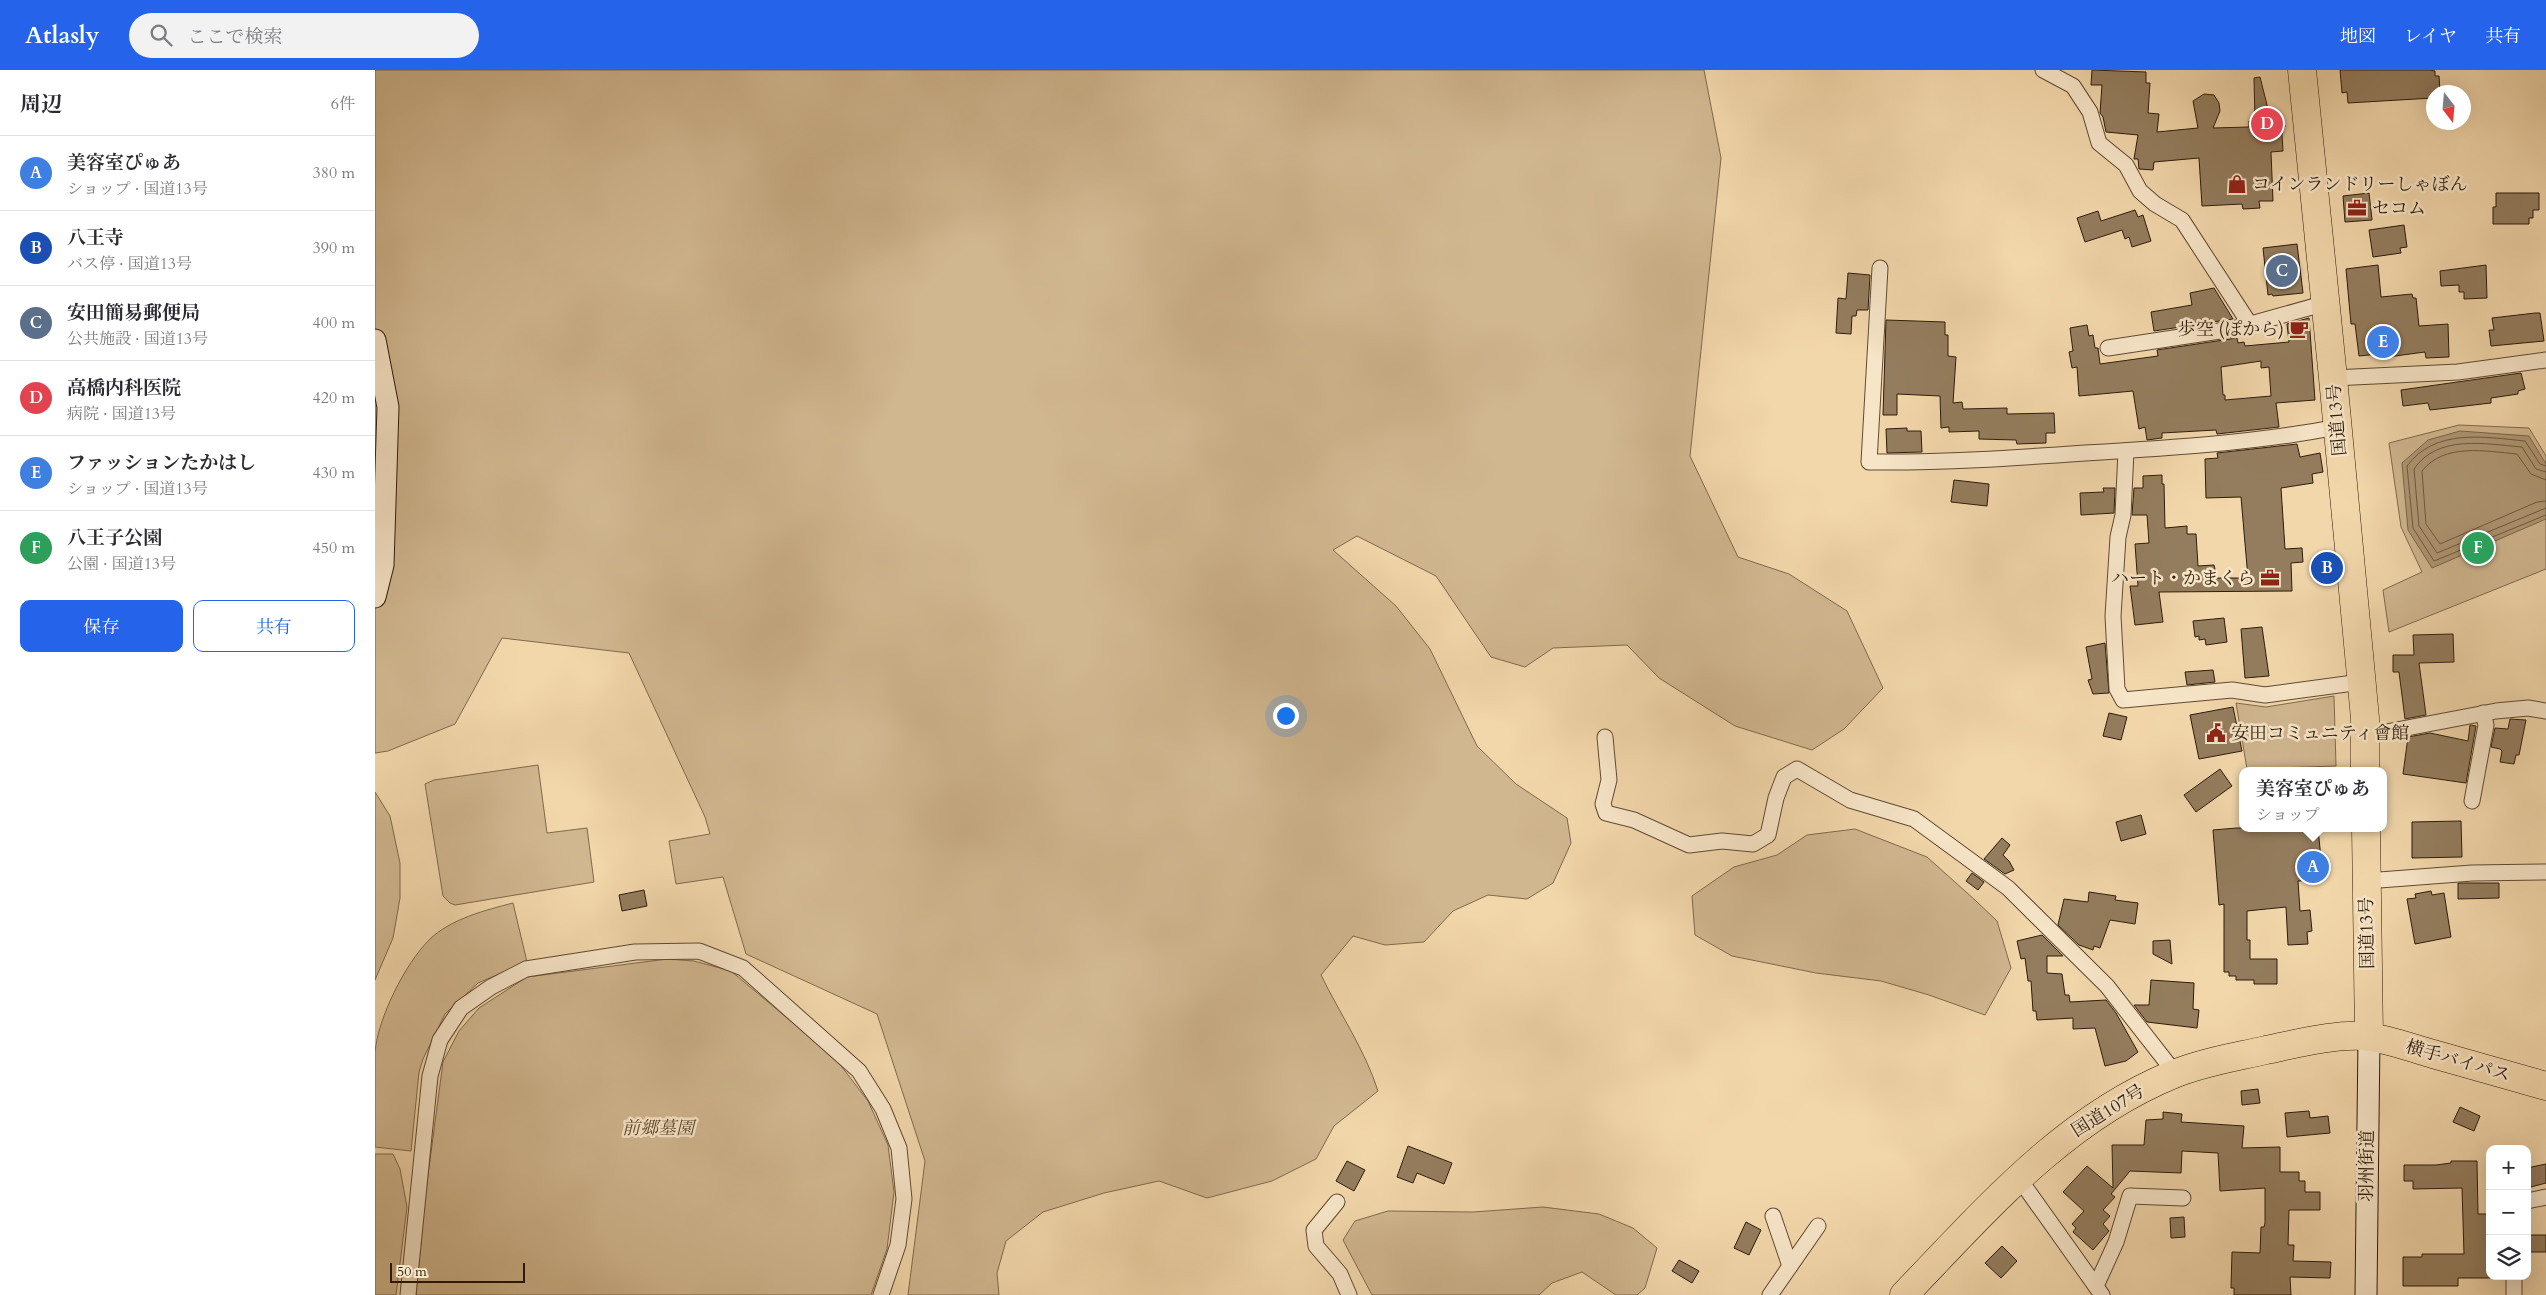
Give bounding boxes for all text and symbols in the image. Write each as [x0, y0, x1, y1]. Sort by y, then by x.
search box [129, 13, 479, 58]
text: Atlasly [25, 19, 99, 52]
icon: search [147, 21, 175, 49]
text: ここで検索 [187, 24, 282, 50]
text: 地図 [2340, 24, 2376, 49]
text: レイヤ [2404, 24, 2457, 49]
text: 共有 [2485, 24, 2521, 49]
north arrow [2426, 85, 2471, 130]
text: 周辺 [20, 90, 62, 119]
text: 6件 [331, 93, 355, 115]
pin: D [2251, 105, 2283, 143]
text: 美容室ぴゅあ [67, 150, 181, 176]
text: A [30, 162, 42, 184]
text: 380 m [313, 162, 355, 184]
place label: コインランドリーしゃぼん [2252, 172, 2467, 197]
shop icon: コインランドリーしゃぼん [2226, 173, 2248, 195]
text: ショップ · 国道13号 [67, 178, 208, 200]
place label: セコム [2372, 196, 2426, 221]
office icon: セコム [2346, 197, 2368, 219]
text: 八王寺 [67, 225, 124, 251]
text: B [30, 237, 42, 259]
text: 390 m [313, 237, 355, 259]
pin: C [2266, 252, 2298, 290]
text: バス停 · 国道13号 [67, 253, 192, 275]
text: 安田簡易郵便局 [67, 300, 200, 326]
text: C [30, 312, 42, 334]
text: 400 m [313, 312, 355, 334]
place label: 歩空 (ぽから) [2178, 317, 2284, 342]
cafe icon: 歩空 (ぽから) [2288, 318, 2310, 340]
pin: E [2367, 323, 2399, 361]
text: 公共施設 · 国道13号 [67, 328, 208, 350]
text: 高橋内科医院 [67, 375, 181, 401]
street label: 国道13号 [2321, 383, 2353, 457]
text: D [29, 387, 43, 409]
text: 420 m [313, 387, 355, 409]
text: 病院 · 国道13号 [67, 403, 176, 425]
text: ファッションたかはし [67, 450, 256, 476]
text: E [31, 462, 41, 484]
text: 430 m [313, 462, 355, 484]
text: ショップ · 国道13号 [67, 478, 208, 500]
text: 八王子公園 [67, 525, 162, 551]
pin: F [2462, 529, 2494, 567]
text: F [31, 537, 41, 559]
text: 450 m [313, 537, 355, 559]
pin: B [2311, 549, 2343, 587]
text: 公園 · 国道13号 [67, 553, 176, 575]
place label: ハート・かまくら [2111, 566, 2255, 591]
office icon: ハート・かまくら [2259, 567, 2281, 589]
button: 保存 [20, 600, 183, 652]
button: 共有 [193, 600, 355, 652]
your location [1273, 703, 1299, 729]
place label: 安田コミュニティ會館 [2231, 721, 2409, 746]
public building icon: 安田コミュニティ會館 [2205, 722, 2227, 744]
popup [2239, 767, 2387, 832]
text: 美容室ぴゅあ [2256, 776, 2370, 802]
text: ショップ [2256, 804, 2320, 826]
pin: A [2297, 848, 2329, 886]
street label: 国道13号 [2354, 897, 2380, 969]
street label: 横手バイパス [2403, 1034, 2513, 1088]
street label: 国道107号 [2067, 1079, 2149, 1143]
park label: 前郷墓園 [622, 1116, 697, 1141]
street label: 羽州街道 [2354, 1130, 2380, 1202]
map controls [2486, 1145, 2531, 1280]
button: + [2486, 1145, 2531, 1190]
button: − [2486, 1190, 2531, 1235]
button: layers [2486, 1235, 2531, 1280]
scale bar [390, 1260, 525, 1283]
text: 50 m [397, 1262, 427, 1281]

